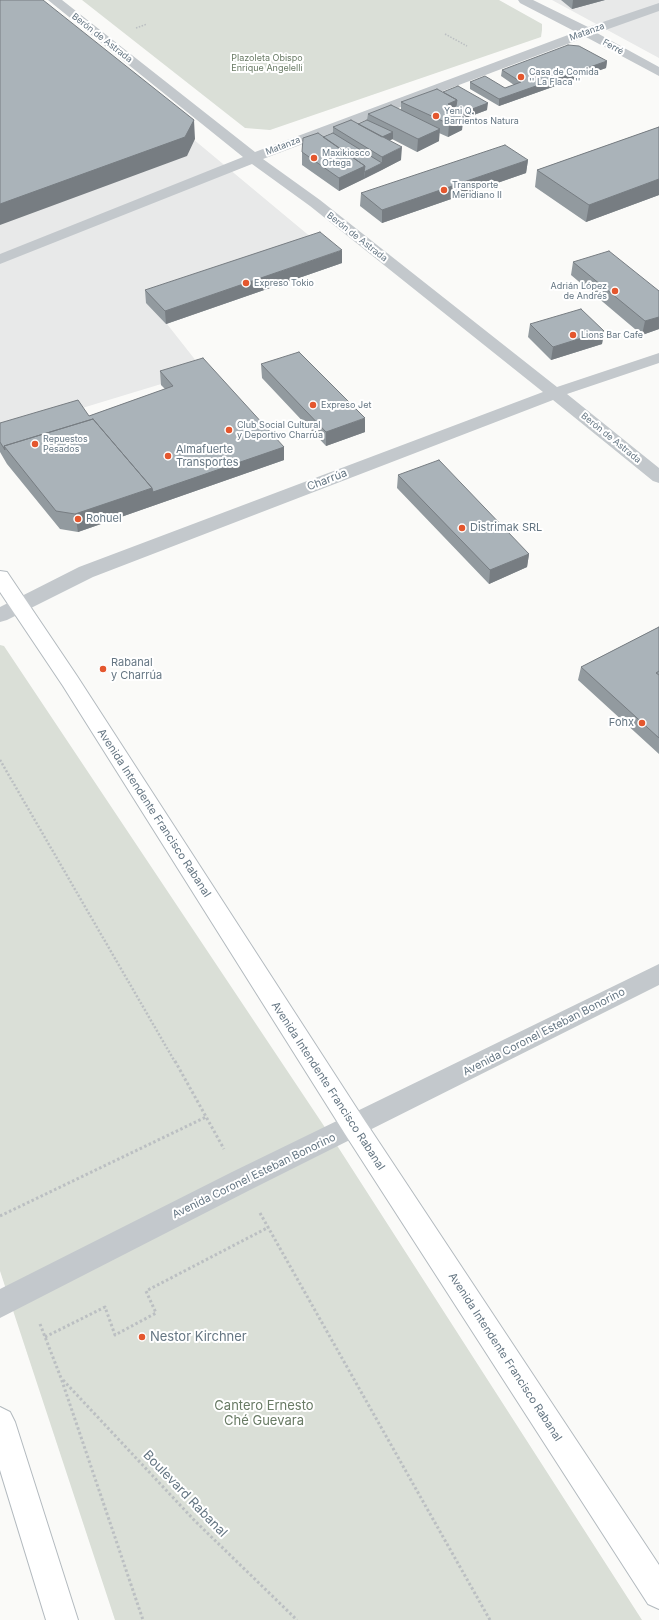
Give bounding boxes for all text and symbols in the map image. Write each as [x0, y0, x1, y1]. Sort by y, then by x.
street label: Berón de Astrada [70, 11, 134, 65]
street label: Matanza [568, 21, 606, 43]
street label: Ferré [601, 37, 625, 57]
park label: Plazoleta Obispo Enrique Angelelli [231, 53, 303, 74]
place label: Casa de Comida '' La Flaca '' [529, 67, 599, 88]
marker: Casa de Comida '' La Flaca '' [516, 72, 526, 82]
place label: Yeni Q. Barrientos Natura [444, 106, 519, 127]
marker: Yeni Q. Barrientos Natura [431, 111, 441, 121]
street label: Matanza [264, 134, 302, 158]
place label: Maxikiosco Ortega [322, 148, 370, 169]
marker: Maxikiosco Ortega [309, 153, 319, 163]
place label: Transporte Meridiano II [452, 180, 502, 201]
marker: Transporte Meridiano II [439, 185, 449, 195]
street label: Berón de Astrada [325, 210, 389, 264]
marker: Expreso Tokio [241, 278, 251, 288]
place label: Expreso Tokio [254, 278, 314, 288]
place label: Adrián López de Andrés [551, 281, 607, 302]
marker: Adrián López de Andrés [610, 286, 620, 296]
marker: Lions Bar Cafe [568, 330, 578, 340]
place label: Lions Bar Cafe [581, 330, 643, 340]
marker: Expreso Jet [308, 400, 318, 410]
place label: Expreso Jet [321, 400, 371, 410]
street label: Berón de Astrada [579, 411, 643, 465]
place label: Club Social Cultural y Deportivo Charrúa [237, 420, 323, 441]
marker: Club Social Cultural y Deportivo Charrúa [224, 425, 234, 435]
place label: Repuestos Pesados [43, 434, 88, 455]
marker: Repuestos Pesados [30, 439, 40, 449]
place label: Almafuerte Transportes [176, 443, 238, 469]
marker: Almafuerte Transportes [163, 451, 173, 461]
street label: Charrúa [305, 466, 349, 494]
place label: Rohuel [86, 512, 122, 526]
marker: Rohuel [73, 514, 83, 524]
place label: Distrimak SRL [470, 521, 542, 535]
marker: Distrimak SRL [457, 523, 467, 533]
place label: Rabanal y Charrúa [111, 656, 162, 682]
marker: Rabanal y Charrúa [98, 664, 108, 674]
place label: Fohx [609, 716, 634, 730]
marker: Fohx [637, 718, 647, 728]
street label: Avenida Intendente Francisco Rabanal [94, 726, 214, 900]
street label: Avenida Coronel Esteban Bonorino [461, 985, 627, 1079]
street label: Avenida Intendente Francisco Rabanal [268, 999, 388, 1173]
street label: Avenida Coronel Esteban Bonorino [170, 1131, 338, 1221]
street label: Avenida Intendente Francisco Rabanal [445, 1270, 565, 1444]
place label: Nestor Kirchner [150, 1329, 247, 1345]
marker: Nestor Kirchner [137, 1332, 147, 1342]
park label: Cantero Ernesto Ché Guevara [214, 1398, 314, 1429]
street label: Boulevard Rabanal [140, 1447, 230, 1541]

